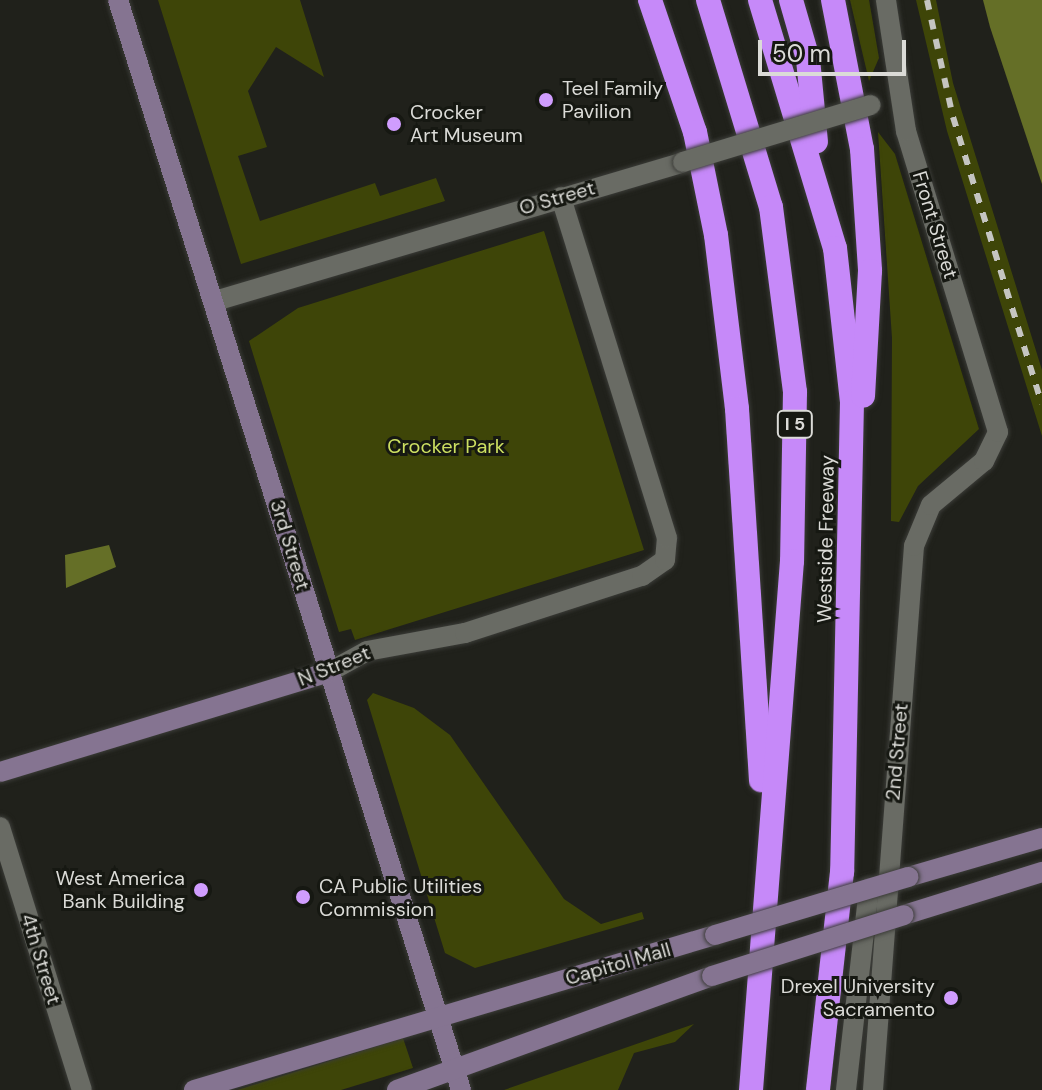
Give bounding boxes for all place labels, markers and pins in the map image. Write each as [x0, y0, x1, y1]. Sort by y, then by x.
place label: Teel Family Pavilion [562, 76, 663, 123]
marker: Teel Family Pavilion [537, 91, 555, 109]
place label: Crocker Art Museum [410, 100, 523, 147]
marker: Crocker Art Museum [385, 115, 403, 133]
place label: West America Bank Building [56, 866, 185, 913]
place label: CA Public Utilities Commission [319, 874, 482, 921]
marker: West America Bank Building [192, 881, 210, 899]
marker: CA Public Utilities Commission [294, 888, 312, 906]
place label: Drexel University Sacramento [781, 974, 935, 1021]
marker: Drexel University Sacramento [942, 989, 960, 1007]

